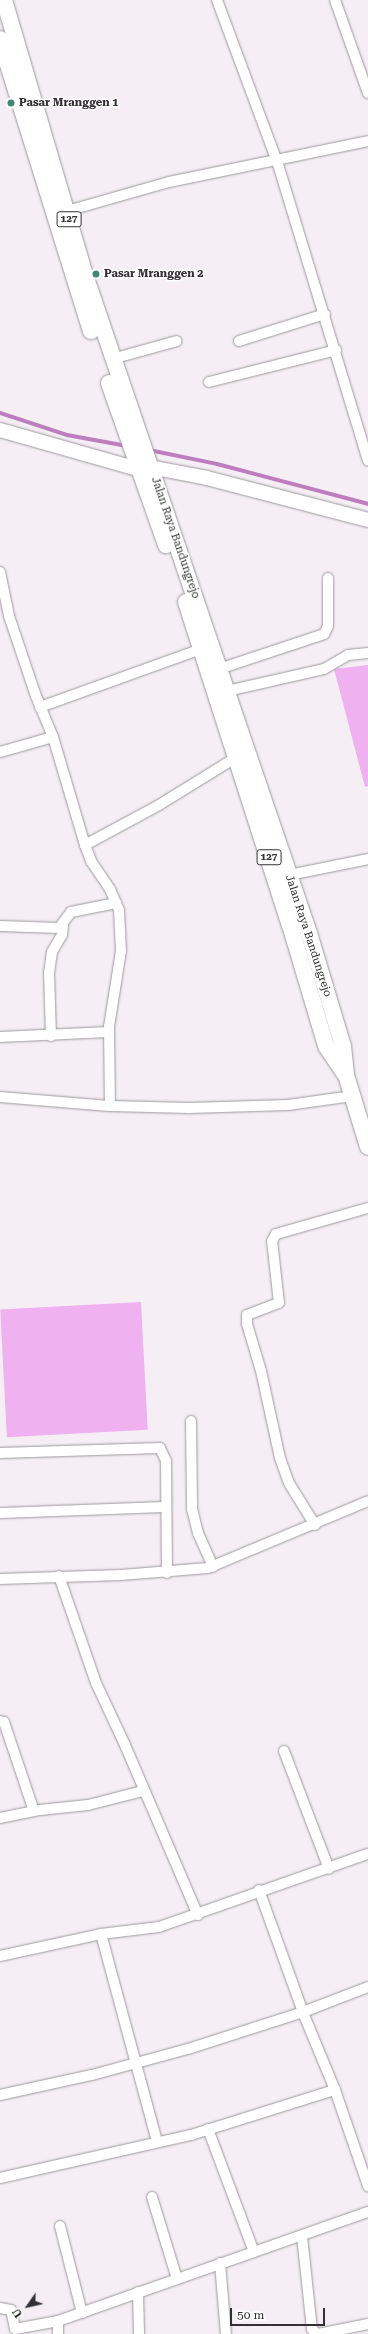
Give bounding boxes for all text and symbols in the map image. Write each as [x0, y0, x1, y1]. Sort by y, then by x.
place label: Pasar Mranggen 1 [19, 96, 119, 110]
marker: Pasar Mranggen 1 [6, 98, 16, 108]
road number: 127 [56, 211, 82, 227]
place label: Pasar Mranggen 2 [104, 267, 204, 281]
marker: Pasar Mranggen 2 [91, 269, 101, 279]
street label: Jalan Raya Bandungrejo [148, 476, 202, 600]
road number: 127 [256, 849, 282, 865]
street label: Jalan Raya Bandungrejo [282, 873, 334, 999]
north arrow [8, 2286, 48, 2326]
scale bar [232, 2300, 327, 2326]
text: U [10, 2306, 25, 2320]
text: 50 m [237, 2308, 264, 2322]

